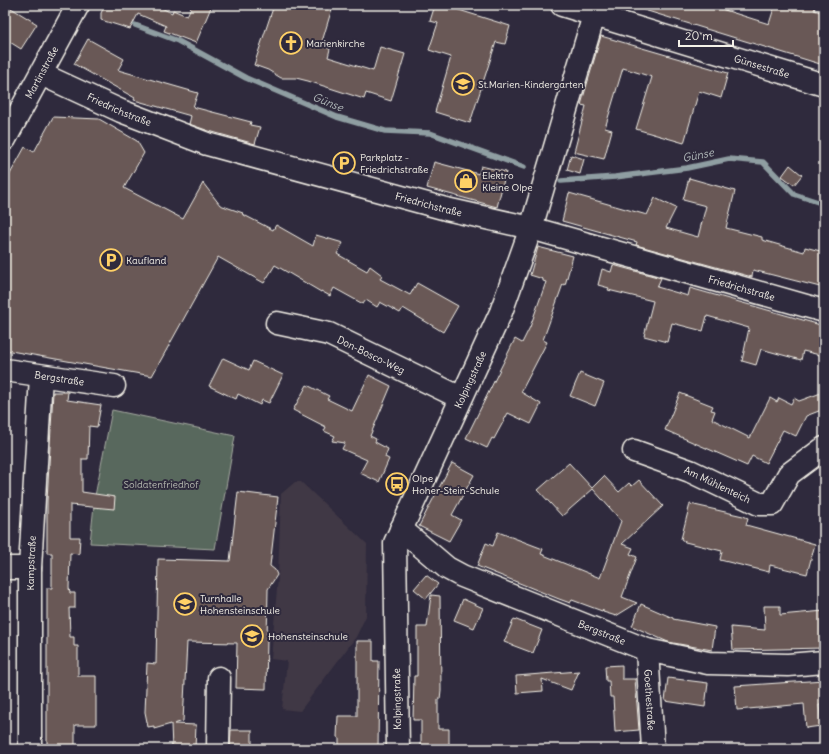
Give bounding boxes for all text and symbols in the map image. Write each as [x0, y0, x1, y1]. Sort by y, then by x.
scale bar [679, 22, 733, 48]
text: 20 m [685, 28, 713, 43]
church icon: Marienkirche [278, 30, 304, 56]
place label: Marienkirche [306, 37, 365, 50]
street label: Martinstraße [22, 44, 61, 101]
street label: Günsestraße [733, 51, 791, 81]
school or university icon: St.Marien-Kindergarten [450, 71, 476, 97]
place label: St.Marien-Kindergarten [478, 78, 584, 91]
street label: Friedrichstraße [85, 90, 153, 129]
water label: Günse [311, 90, 346, 115]
water label: Günse [681, 145, 716, 165]
parking icon: Parkplatz - Friedrichstraße [331, 150, 357, 176]
place label: Parkplatz - Friedrichstraße [360, 151, 428, 176]
shop icon: Elektro Kleine Olpe [453, 168, 479, 194]
place label: Elektro Kleine Olpe [482, 169, 533, 194]
street label: Friedrichstraße [394, 189, 463, 219]
parking icon: Kaufland [98, 247, 124, 273]
place label: Kaufland [126, 254, 167, 267]
street label: Friedrichstraße [707, 272, 776, 303]
street label: Don-Bosco-Weg [335, 332, 407, 376]
street label: Kolpingstraße [451, 349, 489, 410]
street label: Bergstraße [34, 368, 85, 388]
street label: Am Mühlenteich [682, 463, 753, 506]
bus stop icon: Olpe Hoher-Stein-Schule [384, 471, 410, 497]
place label: Olpe Hoher-Stein-Schule [412, 472, 499, 497]
park label: Soldatenfriedhof [124, 478, 199, 491]
street label: Kampstraße [23, 535, 38, 590]
school or university icon: Turnhalle Hohensteinschule [172, 591, 198, 617]
place label: Turnhalle Hohensteinschule [200, 592, 280, 617]
street label: Bergstraße [576, 617, 628, 647]
school or university icon: Hohensteinschule [239, 623, 265, 649]
place label: Hohensteinschule [268, 630, 348, 643]
street label: Kolpingstraße [390, 668, 404, 730]
street label: Goethestraße [642, 669, 658, 731]

